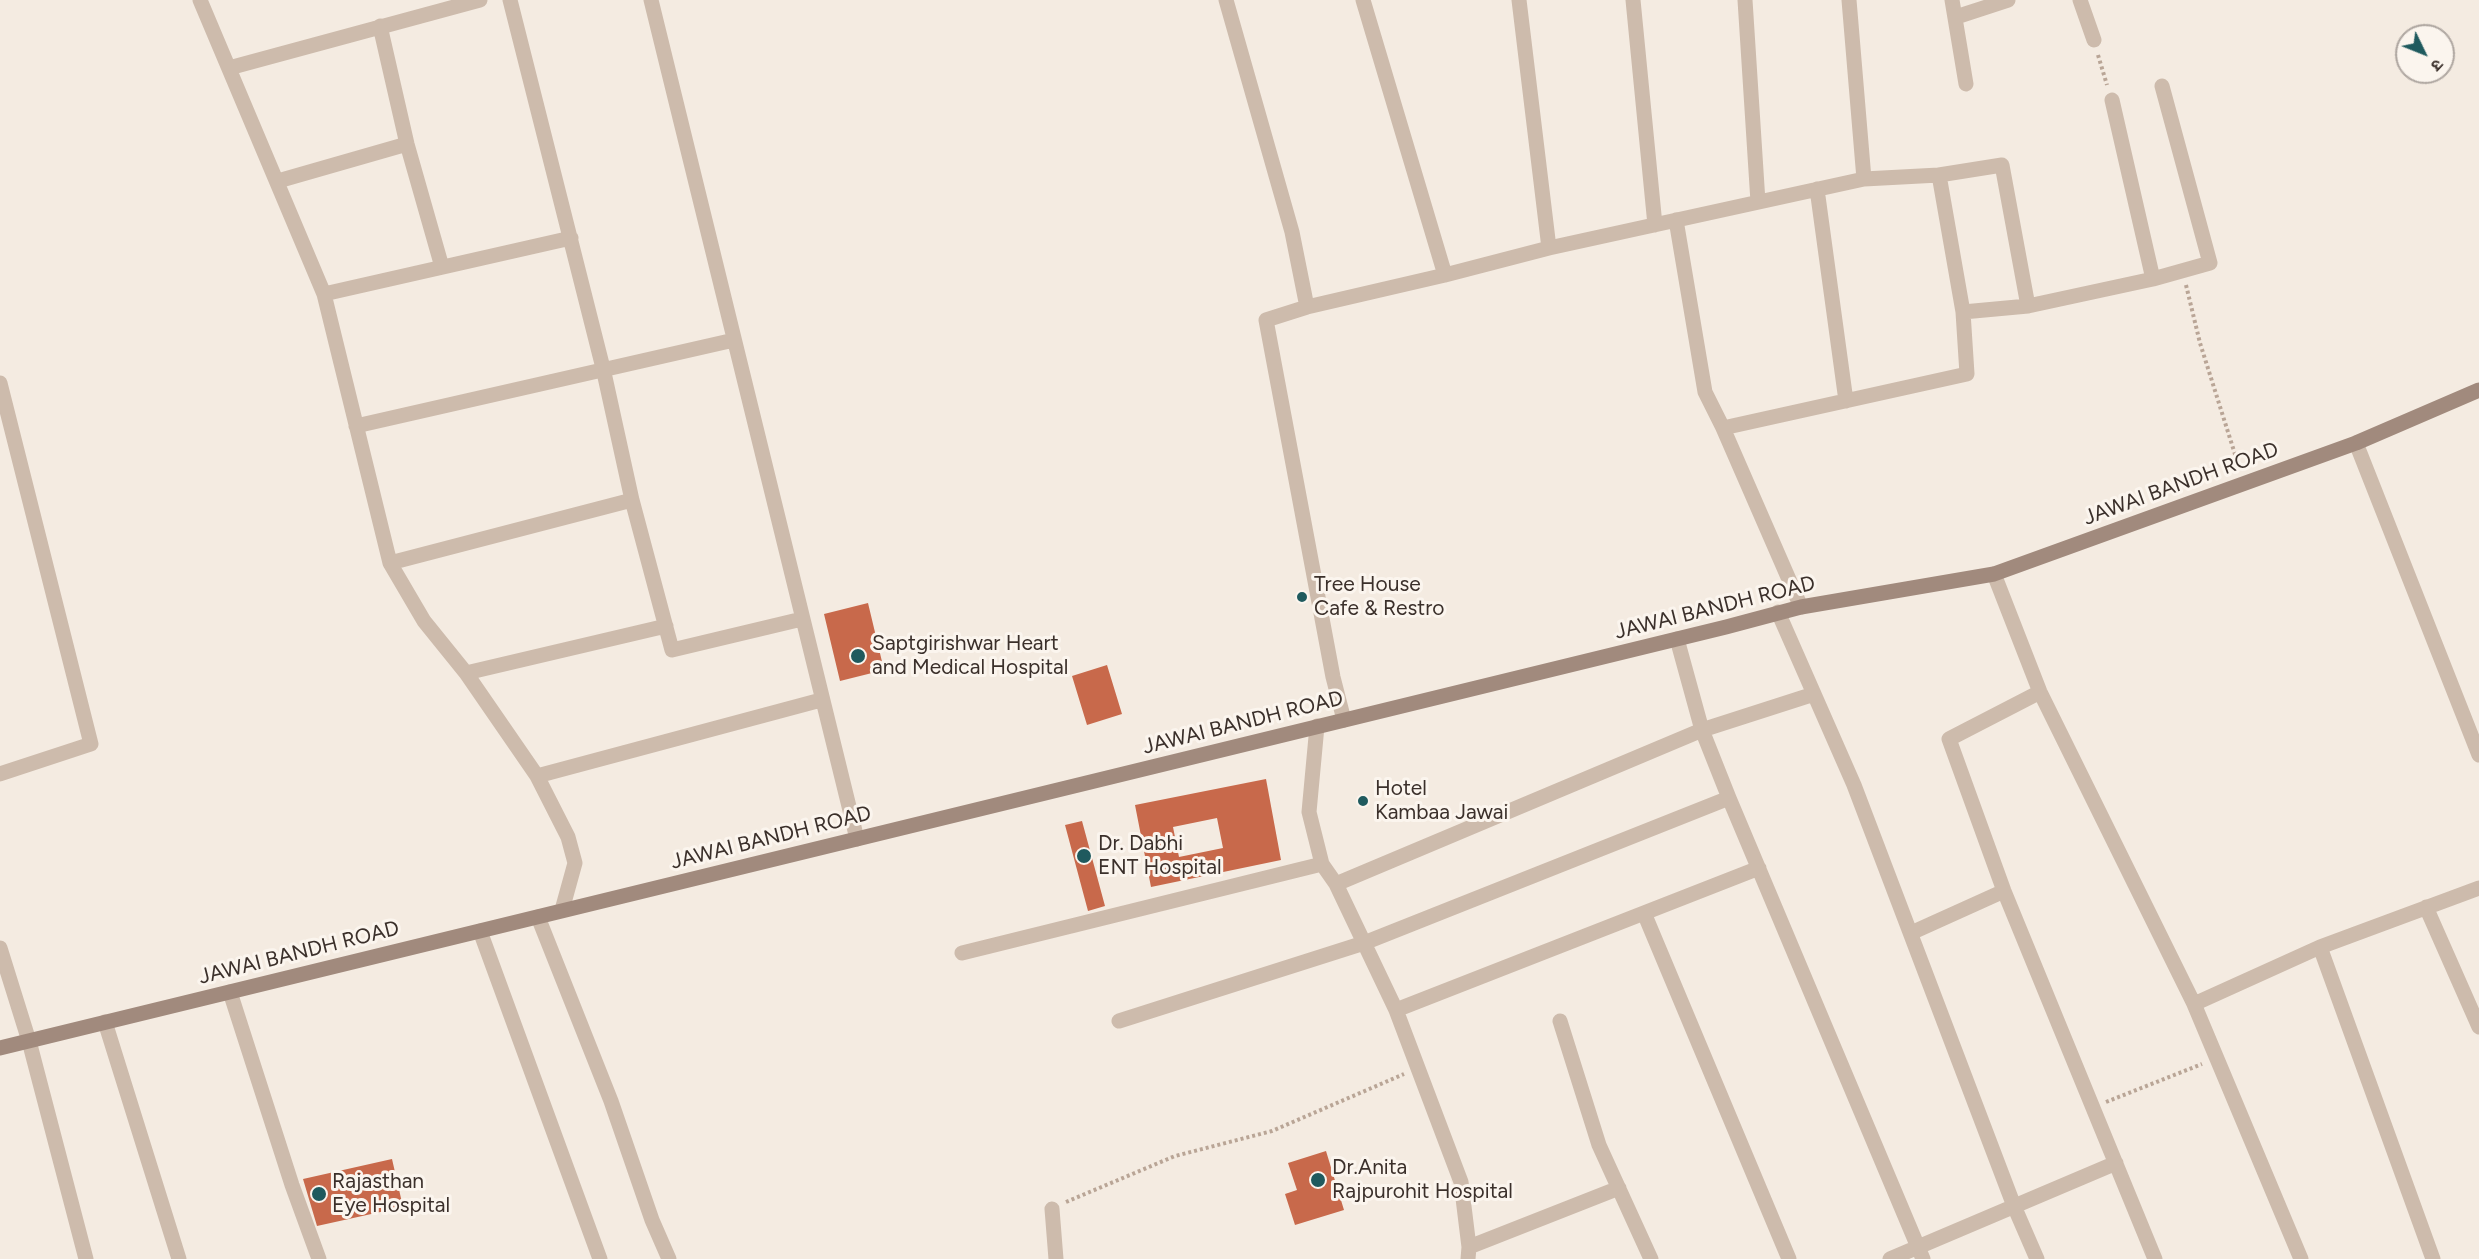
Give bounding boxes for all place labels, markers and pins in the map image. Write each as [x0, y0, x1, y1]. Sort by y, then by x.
place label: Tree House Cafe & Restro [1314, 572, 1445, 622]
marker: Tree House Cafe & Restro [1295, 590, 1309, 604]
place label: Saptgirishwar Heart and Medical Hospital [872, 631, 1068, 681]
marker: Saptgirishwar Heart and Medical Hospital [849, 647, 867, 665]
place label: Hotel Kambaa Jawai [1375, 776, 1508, 826]
marker: Hotel Kambaa Jawai [1356, 794, 1370, 808]
place label: Dr. Dabhi ENT Hospital [1098, 831, 1222, 881]
marker: Dr. Dabhi ENT Hospital [1075, 847, 1093, 865]
place label: Dr.Anita Rajpurohit Hospital [1332, 1155, 1513, 1205]
place label: Rajasthan Eye Hospital [332, 1169, 450, 1219]
marker: Dr.Anita Rajpurohit Hospital [1309, 1171, 1327, 1189]
marker: Rajasthan Eye Hospital [310, 1185, 328, 1203]

